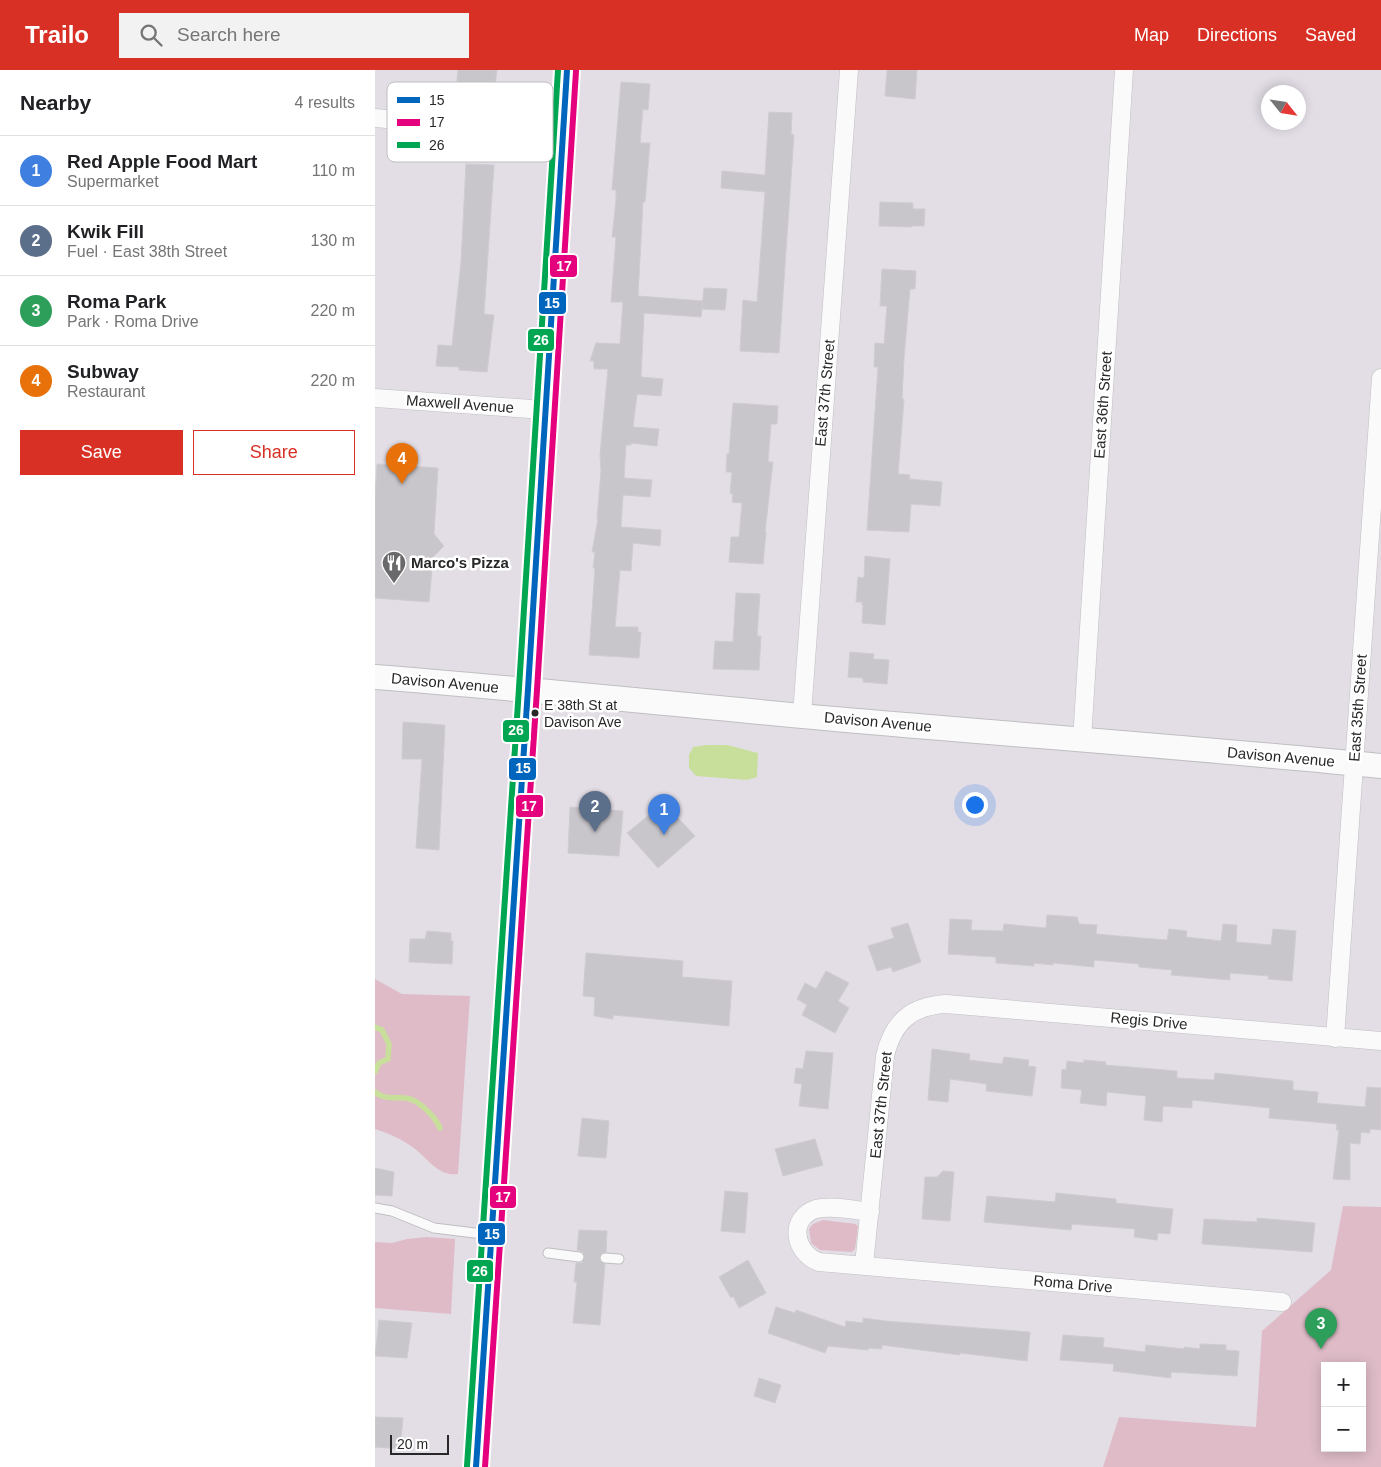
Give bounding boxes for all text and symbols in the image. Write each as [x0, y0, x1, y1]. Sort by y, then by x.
search box [119, 13, 469, 58]
text: Trailo [25, 21, 89, 48]
icon: search [137, 21, 165, 49]
text: Search here [177, 24, 281, 45]
text: Map [1134, 25, 1169, 45]
text: Directions [1197, 25, 1277, 45]
text: Saved [1305, 25, 1356, 45]
legend [387, 82, 553, 162]
north arrow [1261, 85, 1306, 130]
text: Nearby [20, 91, 91, 114]
text: 15 [429, 92, 445, 108]
text: 4 results [295, 94, 355, 111]
text: 17 [429, 114, 445, 130]
text: 26 [429, 137, 445, 153]
text: Red Apple Food Mart [67, 151, 257, 172]
text: 1 [32, 162, 40, 179]
text: 110 m [312, 162, 355, 179]
text: Supermarket [67, 173, 159, 190]
text: Kwik Fill [67, 221, 144, 242]
text: 2 [32, 232, 40, 249]
text: 130 m [311, 232, 355, 249]
text: Fuel · East 38th Street [67, 243, 227, 260]
line badge: 17 [549, 254, 578, 278]
text: 17 [556, 258, 572, 274]
text: Roma Park [67, 291, 166, 312]
line badge: 15 [538, 291, 567, 315]
text: 15 [544, 295, 560, 311]
text: 3 [32, 302, 40, 319]
text: 220 m [311, 302, 355, 319]
text: Park · Roma Drive [67, 313, 199, 330]
line badge: 26 [527, 328, 555, 352]
text: 26 [533, 332, 549, 348]
street label: East 37th Street [811, 338, 838, 447]
street label: East 36th Street [1090, 350, 1115, 459]
text: Subway [67, 361, 139, 382]
text: 4 [32, 372, 40, 389]
text: 220 m [311, 372, 355, 389]
text: Restaurant [67, 383, 145, 400]
street label: Maxwell Avenue [406, 391, 515, 416]
button: Save [20, 430, 183, 475]
button: Share [193, 430, 355, 475]
pin: 4 [386, 443, 418, 484]
restaurant icon: Marco's Pizza [381, 550, 407, 584]
place label: Marco's Pizza [411, 554, 509, 571]
street label: East 35th Street [1345, 653, 1370, 762]
street label: Davison Avenue [390, 669, 500, 696]
place label: E 38th St at Davison Ave [544, 697, 622, 730]
marker: E 38th St at Davison Ave [530, 708, 540, 718]
street label: Davison Avenue [823, 708, 933, 735]
line badge: 26 [502, 719, 530, 743]
text: 26 [508, 722, 524, 738]
street label: Davison Avenue [1226, 743, 1336, 770]
line badge: 15 [508, 757, 537, 781]
text: 15 [515, 760, 531, 776]
pin: 2 [579, 791, 611, 832]
your location [962, 792, 988, 818]
line badge: 17 [515, 794, 544, 818]
pin: 1 [648, 794, 680, 835]
text: 17 [521, 798, 537, 814]
street label: Regis Drive [1110, 1009, 1188, 1032]
street label: East 37th Street [866, 1050, 895, 1159]
line badge: 17 [489, 1185, 517, 1209]
text: 17 [495, 1189, 511, 1205]
line badge: 15 [477, 1222, 506, 1246]
text: 15 [484, 1226, 500, 1242]
line badge: 26 [466, 1259, 494, 1283]
text: 26 [472, 1263, 488, 1279]
street label: Roma Drive [1033, 1272, 1113, 1295]
pin: 3 [1305, 1308, 1337, 1349]
map controls [1321, 1362, 1366, 1452]
button: + [1321, 1362, 1366, 1407]
button: − [1321, 1407, 1366, 1452]
scale bar [390, 1432, 449, 1455]
text: 20 m [397, 1436, 428, 1452]

